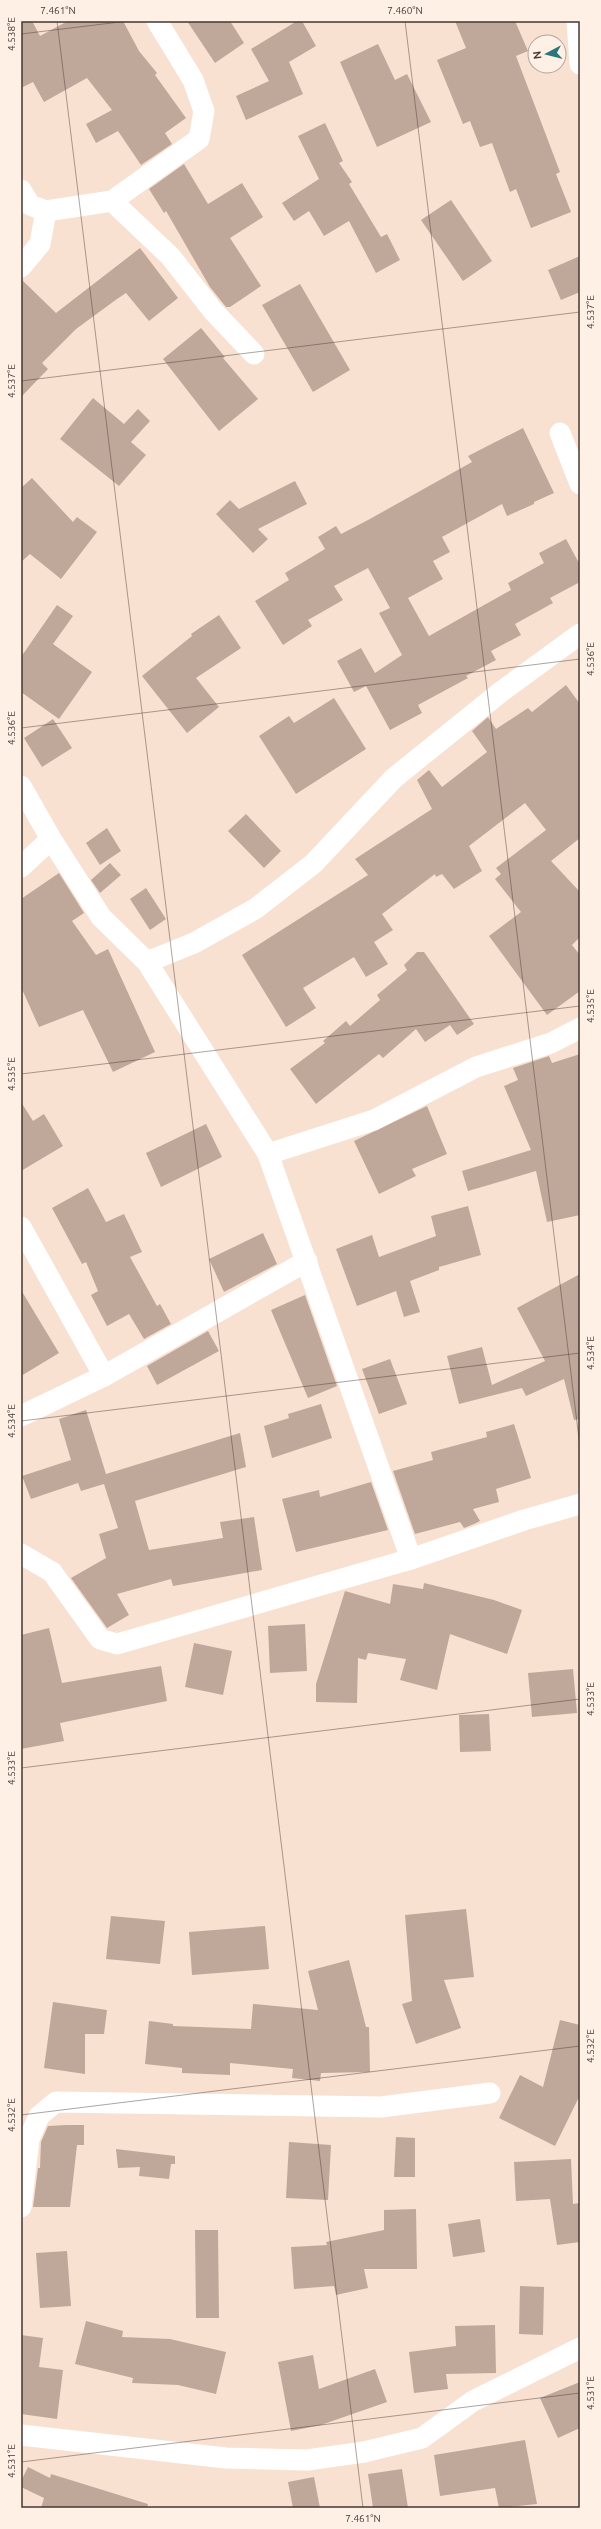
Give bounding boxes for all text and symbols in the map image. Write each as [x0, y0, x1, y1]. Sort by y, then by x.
text: 7.461°N [40, 5, 76, 16]
text: 7.460°N [387, 5, 423, 16]
text: 4.538°E [6, 17, 17, 51]
north arrow [527, 34, 567, 74]
text: N [531, 50, 544, 60]
text: 4.537°E [585, 295, 596, 329]
text: 4.537°E [6, 364, 17, 398]
text: 4.536°E [585, 642, 596, 676]
text: 4.536°E [6, 711, 17, 745]
text: 4.535°E [585, 989, 596, 1023]
text: 4.535°E [6, 1057, 17, 1091]
text: 4.534°E [585, 1336, 596, 1370]
text: 4.534°E [6, 1404, 17, 1438]
text: 4.533°E [585, 1682, 596, 1716]
text: 4.533°E [6, 1751, 17, 1785]
text: 4.532°E [585, 2029, 596, 2063]
text: 4.532°E [6, 2098, 17, 2132]
text: 4.531°E [585, 2376, 596, 2410]
text: 4.531°E [6, 2444, 17, 2478]
text: 7.461°N [345, 2513, 381, 2524]

